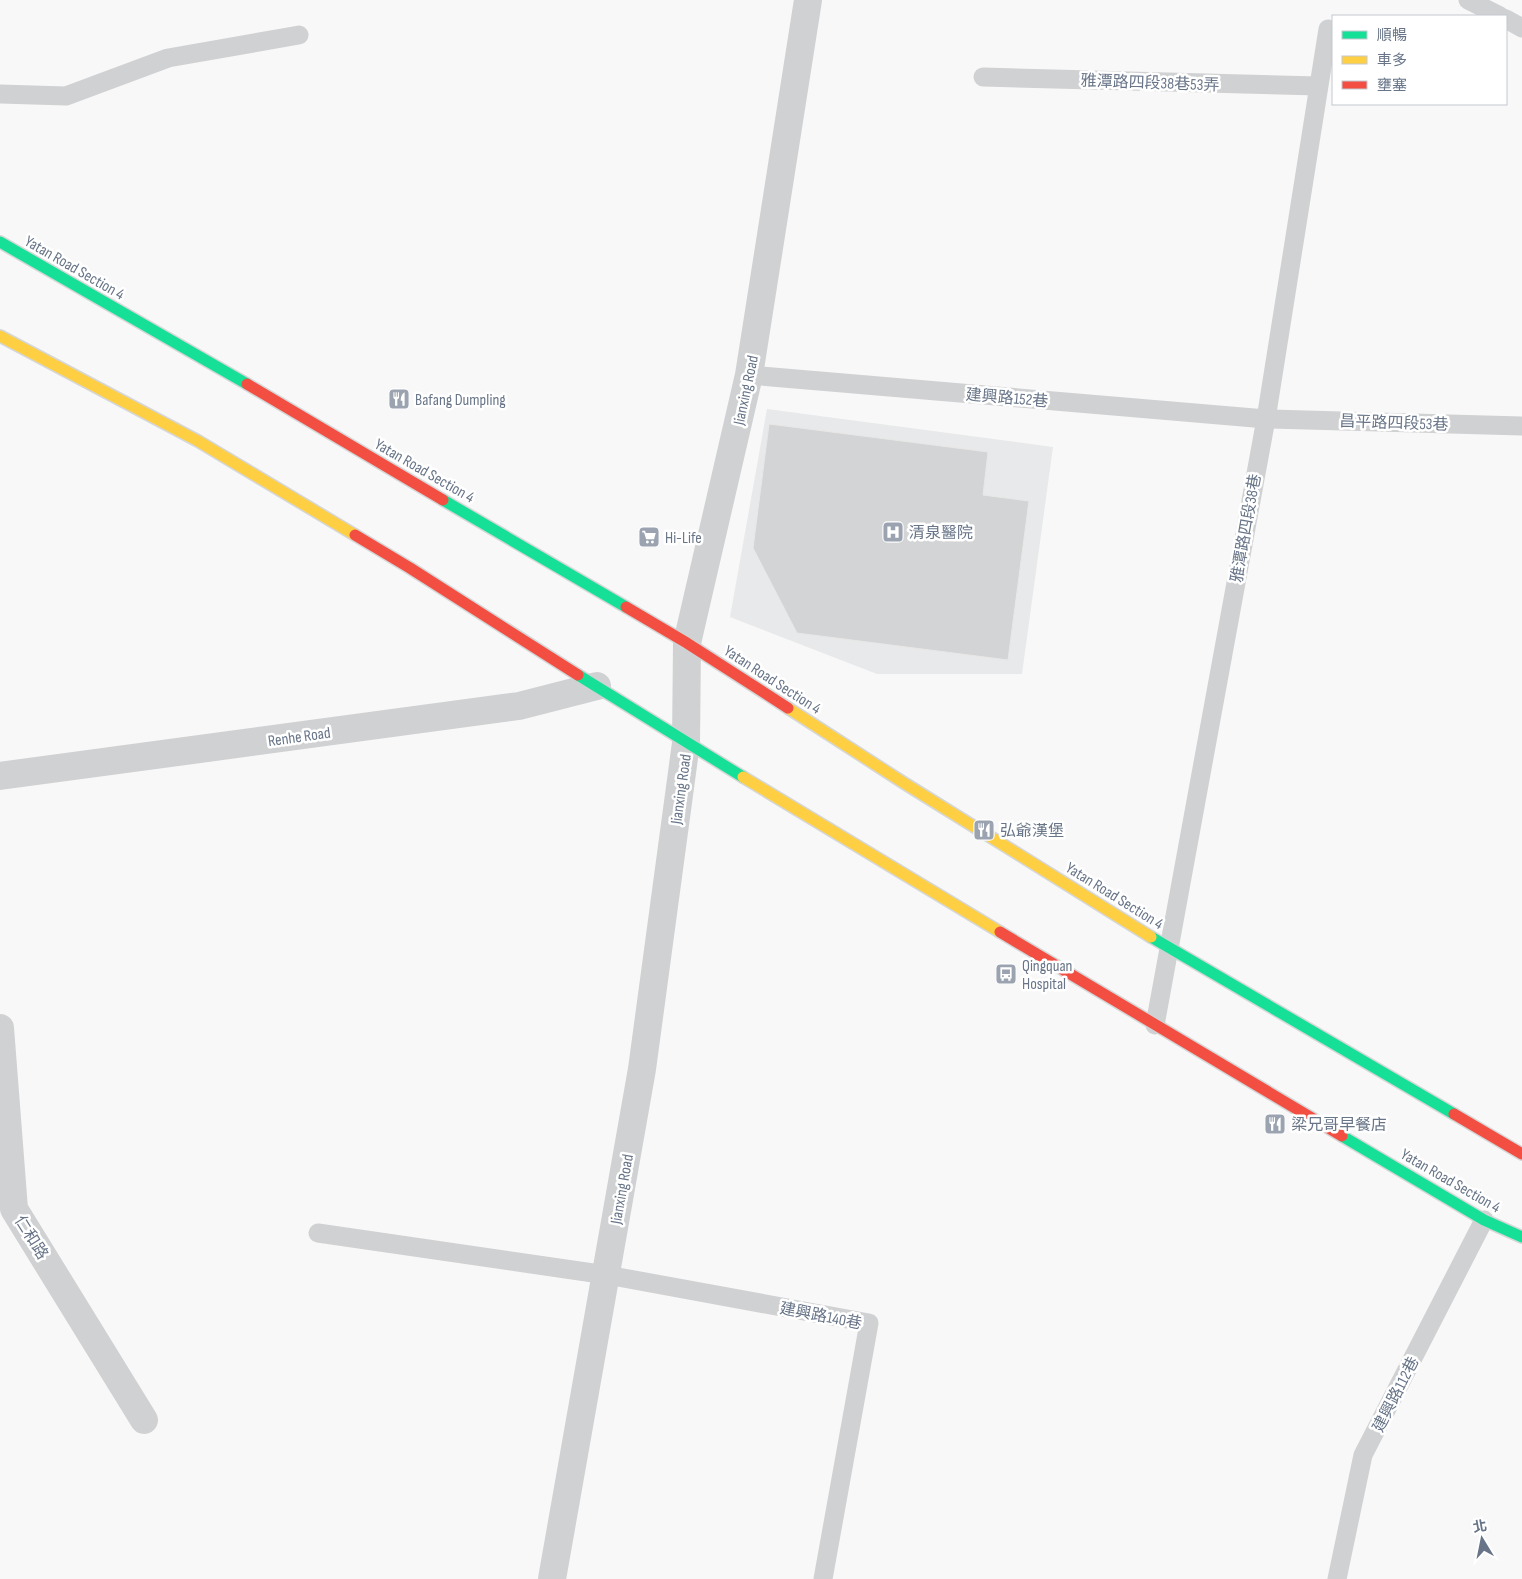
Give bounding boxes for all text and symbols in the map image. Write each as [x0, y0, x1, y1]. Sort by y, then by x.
legend [1332, 15, 1507, 105]
text: 順暢 [1377, 26, 1407, 45]
text: 車多 [1377, 51, 1407, 70]
street label: 雅潭路四段38巷53弄 [1080, 72, 1220, 95]
text: 壅塞 [1377, 76, 1407, 95]
street label: Yatan Road Section 4 [21, 232, 128, 305]
street label: Jianxing Road [730, 354, 763, 428]
street label: 建興路152巷 [965, 385, 1049, 412]
restaurant icon: Bafang Dumpling [387, 387, 411, 411]
place label: Bafang Dumpling [415, 391, 506, 410]
street label: 昌平路四段53巷 [1339, 412, 1449, 435]
street label: Yatan Road Section 4 [371, 435, 478, 508]
street label: 雅潭路四段38巷 [1228, 473, 1265, 584]
hospital icon: 清泉醫院 [881, 520, 905, 544]
place label: 清泉醫院 [909, 524, 973, 543]
supermarket icon: Hi-Life [637, 525, 661, 549]
place label: Hi-Life [665, 529, 702, 548]
street label: Yatan Road Section 4 [720, 642, 825, 719]
street label: Renhe Road [267, 724, 332, 751]
street label: Jianxing Road [667, 753, 696, 827]
restaurant icon: 弘爺漢堡 [972, 818, 996, 842]
place label: 弘爺漢堡 [1000, 822, 1064, 841]
street label: Yatan Road Section 4 [1062, 859, 1167, 934]
place label: Qingquan Hospital [1022, 957, 1072, 994]
bus stop icon: Qingquan Hospital [994, 962, 1018, 986]
restaurant icon: 梁兄哥早餐店 [1263, 1112, 1287, 1136]
place label: 梁兄哥早餐店 [1291, 1116, 1387, 1135]
street label: Yatan Road Section 4 [1397, 1145, 1504, 1218]
street label: Jianxing Road [607, 1153, 638, 1227]
street label: 仁和路 [10, 1212, 52, 1263]
street label: 建興路140巷 [778, 1299, 863, 1334]
street label: 建興路112巷 [1369, 1354, 1423, 1436]
north arrow [1457, 1514, 1507, 1564]
text: 北 [1471, 1517, 1488, 1536]

